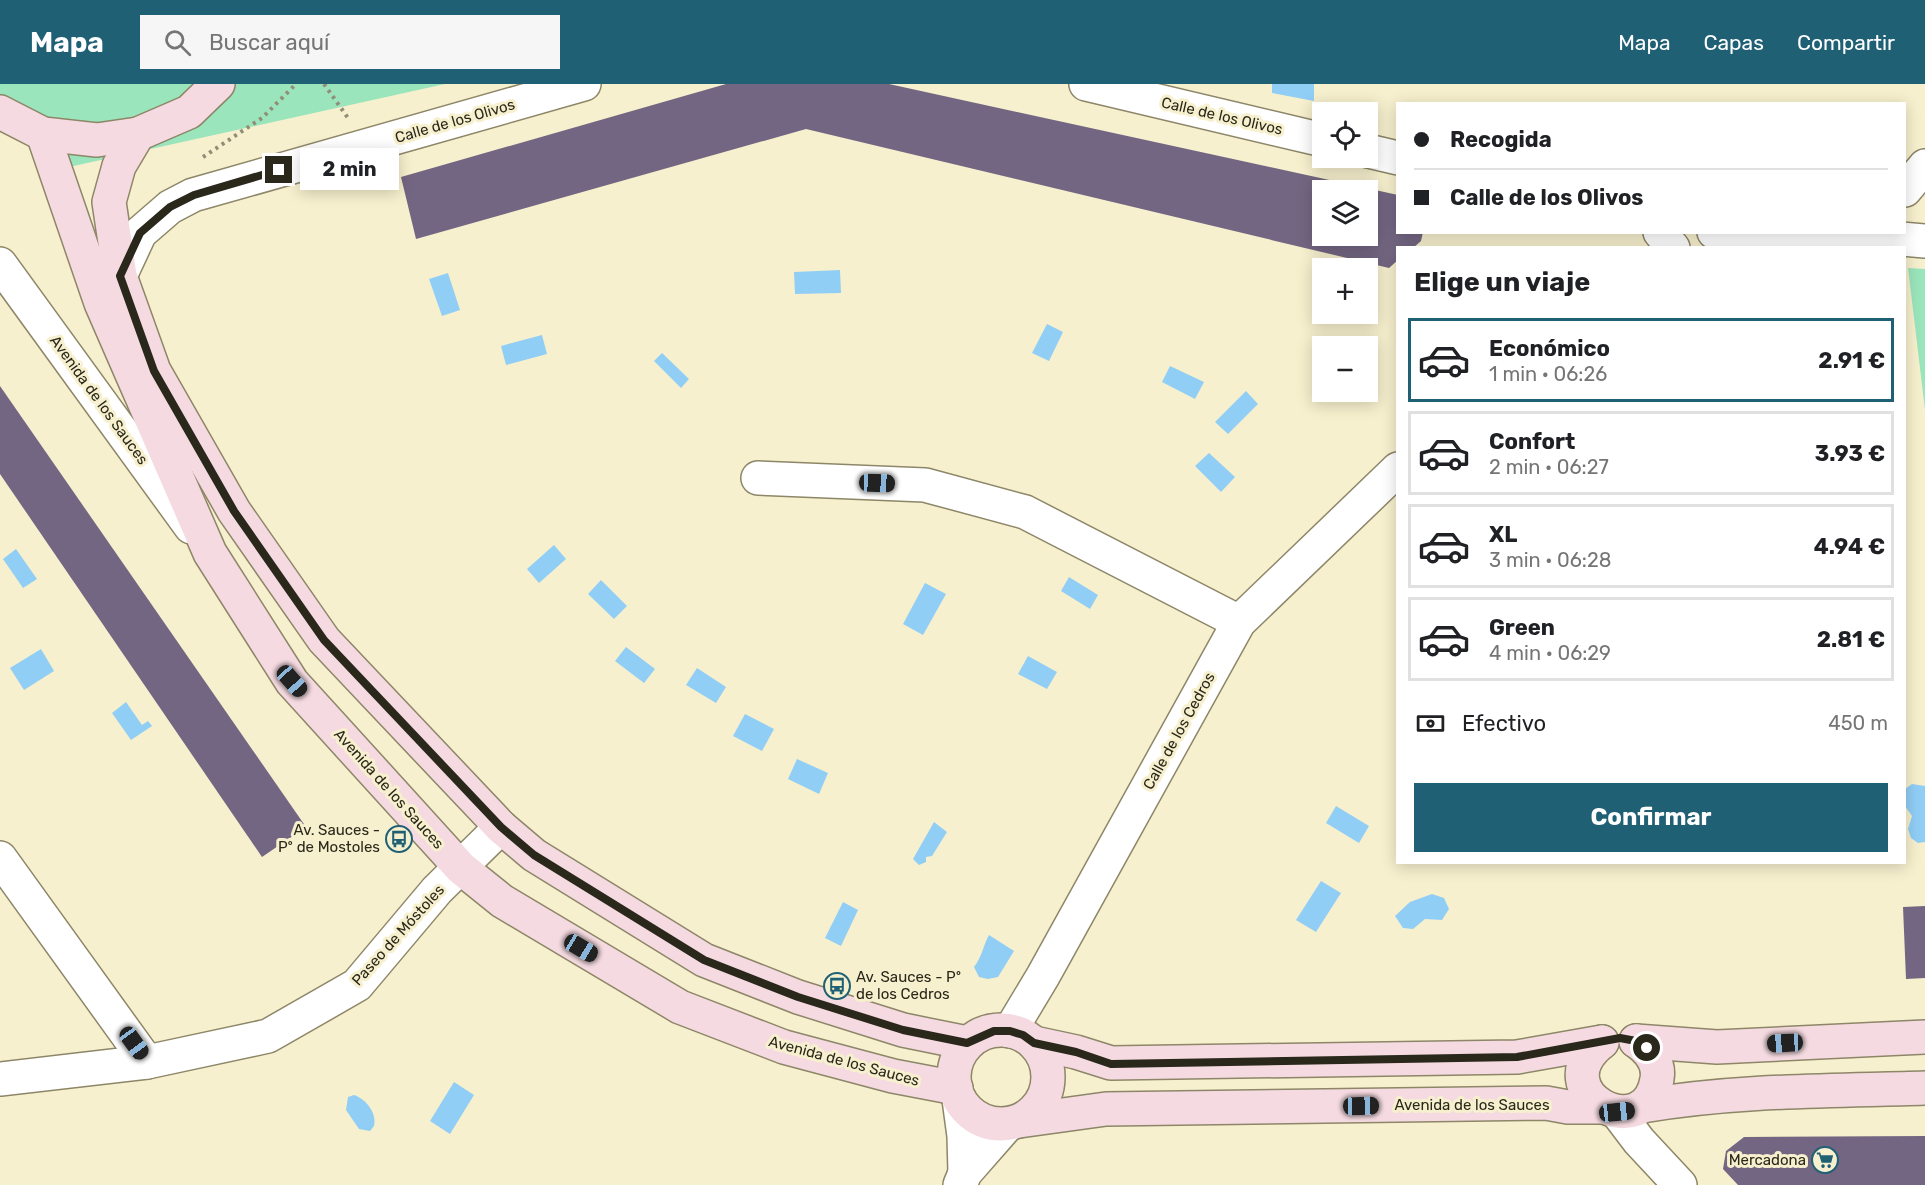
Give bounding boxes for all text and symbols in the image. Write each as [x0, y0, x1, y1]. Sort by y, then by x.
search box [140, 15, 560, 69]
text: Mapa [30, 26, 104, 59]
icon: search [161, 26, 194, 59]
text: Buscar aquí [209, 29, 329, 56]
text: Mapa [1618, 30, 1671, 55]
text: Capas [1704, 30, 1764, 55]
text: Compartir [1797, 30, 1895, 55]
street label: Calle de los Olivos [1160, 93, 1285, 139]
street label: Calle de los Olivos [393, 95, 517, 147]
map controls [1312, 102, 1378, 402]
button: locate [1312, 102, 1378, 168]
text: Recogida [1450, 126, 1552, 153]
callout: 2 min [300, 149, 399, 191]
route end [265, 156, 292, 183]
text: 2 min [322, 157, 377, 181]
button: layers [1312, 180, 1378, 246]
text: Calle de los Olivos [1450, 184, 1644, 211]
button: + [1312, 258, 1378, 324]
text: Elige un viaje [1414, 266, 1590, 298]
street label: Avenida de los Sauces [46, 332, 152, 468]
icon: car [1417, 333, 1471, 387]
text: Económico [1489, 335, 1610, 362]
button: − [1312, 336, 1378, 402]
text: 2.91 € [1818, 347, 1885, 374]
text: 1 min · 06:26 [1489, 362, 1607, 386]
icon: car [1417, 426, 1471, 480]
text: Confort [1489, 428, 1575, 455]
text: 3.93 € [1815, 440, 1885, 467]
text: 2 min · 06:27 [1489, 455, 1609, 479]
car [859, 473, 895, 493]
icon: car [1417, 519, 1471, 573]
text: XL [1489, 521, 1517, 548]
text: 4.94 € [1814, 533, 1885, 560]
text: 3 min · 06:28 [1489, 548, 1611, 572]
icon: car [1417, 612, 1471, 666]
text: Green [1489, 614, 1555, 641]
text: 2.81 € [1817, 626, 1885, 653]
text: 4 min · 06:29 [1489, 641, 1611, 665]
car [273, 662, 311, 700]
street label: Calle de los Cedros [1139, 669, 1219, 793]
icon: cash [1414, 707, 1447, 740]
text: Efectivo [1462, 710, 1546, 737]
text: 450 m [1828, 711, 1888, 735]
street label: Avenida de los Sauces [330, 725, 448, 853]
button: Confirmar [1414, 783, 1888, 852]
place label: Av. Sauces - Pº de Mostoles [278, 821, 380, 856]
bus stop icon: Av. Sauces - Pº de Mostoles [384, 824, 414, 854]
street label: Paseo de Móstoles [348, 881, 448, 989]
car [561, 931, 601, 965]
place label: Av. Sauces - Pº de los Cedros [856, 968, 961, 1003]
bus stop icon: Av. Sauces - Pº de los Cedros [822, 971, 852, 1001]
car [116, 1023, 152, 1063]
street label: Avenida de los Sauces [767, 1032, 922, 1090]
car [1767, 1033, 1803, 1053]
route start [1633, 1034, 1660, 1061]
street label: Avenida de los Sauces [1394, 1096, 1550, 1114]
car [1343, 1097, 1379, 1115]
car [1598, 1101, 1636, 1123]
supermarket icon: Mercadona [1810, 1145, 1840, 1175]
place label: Mercadona [1729, 1151, 1806, 1169]

